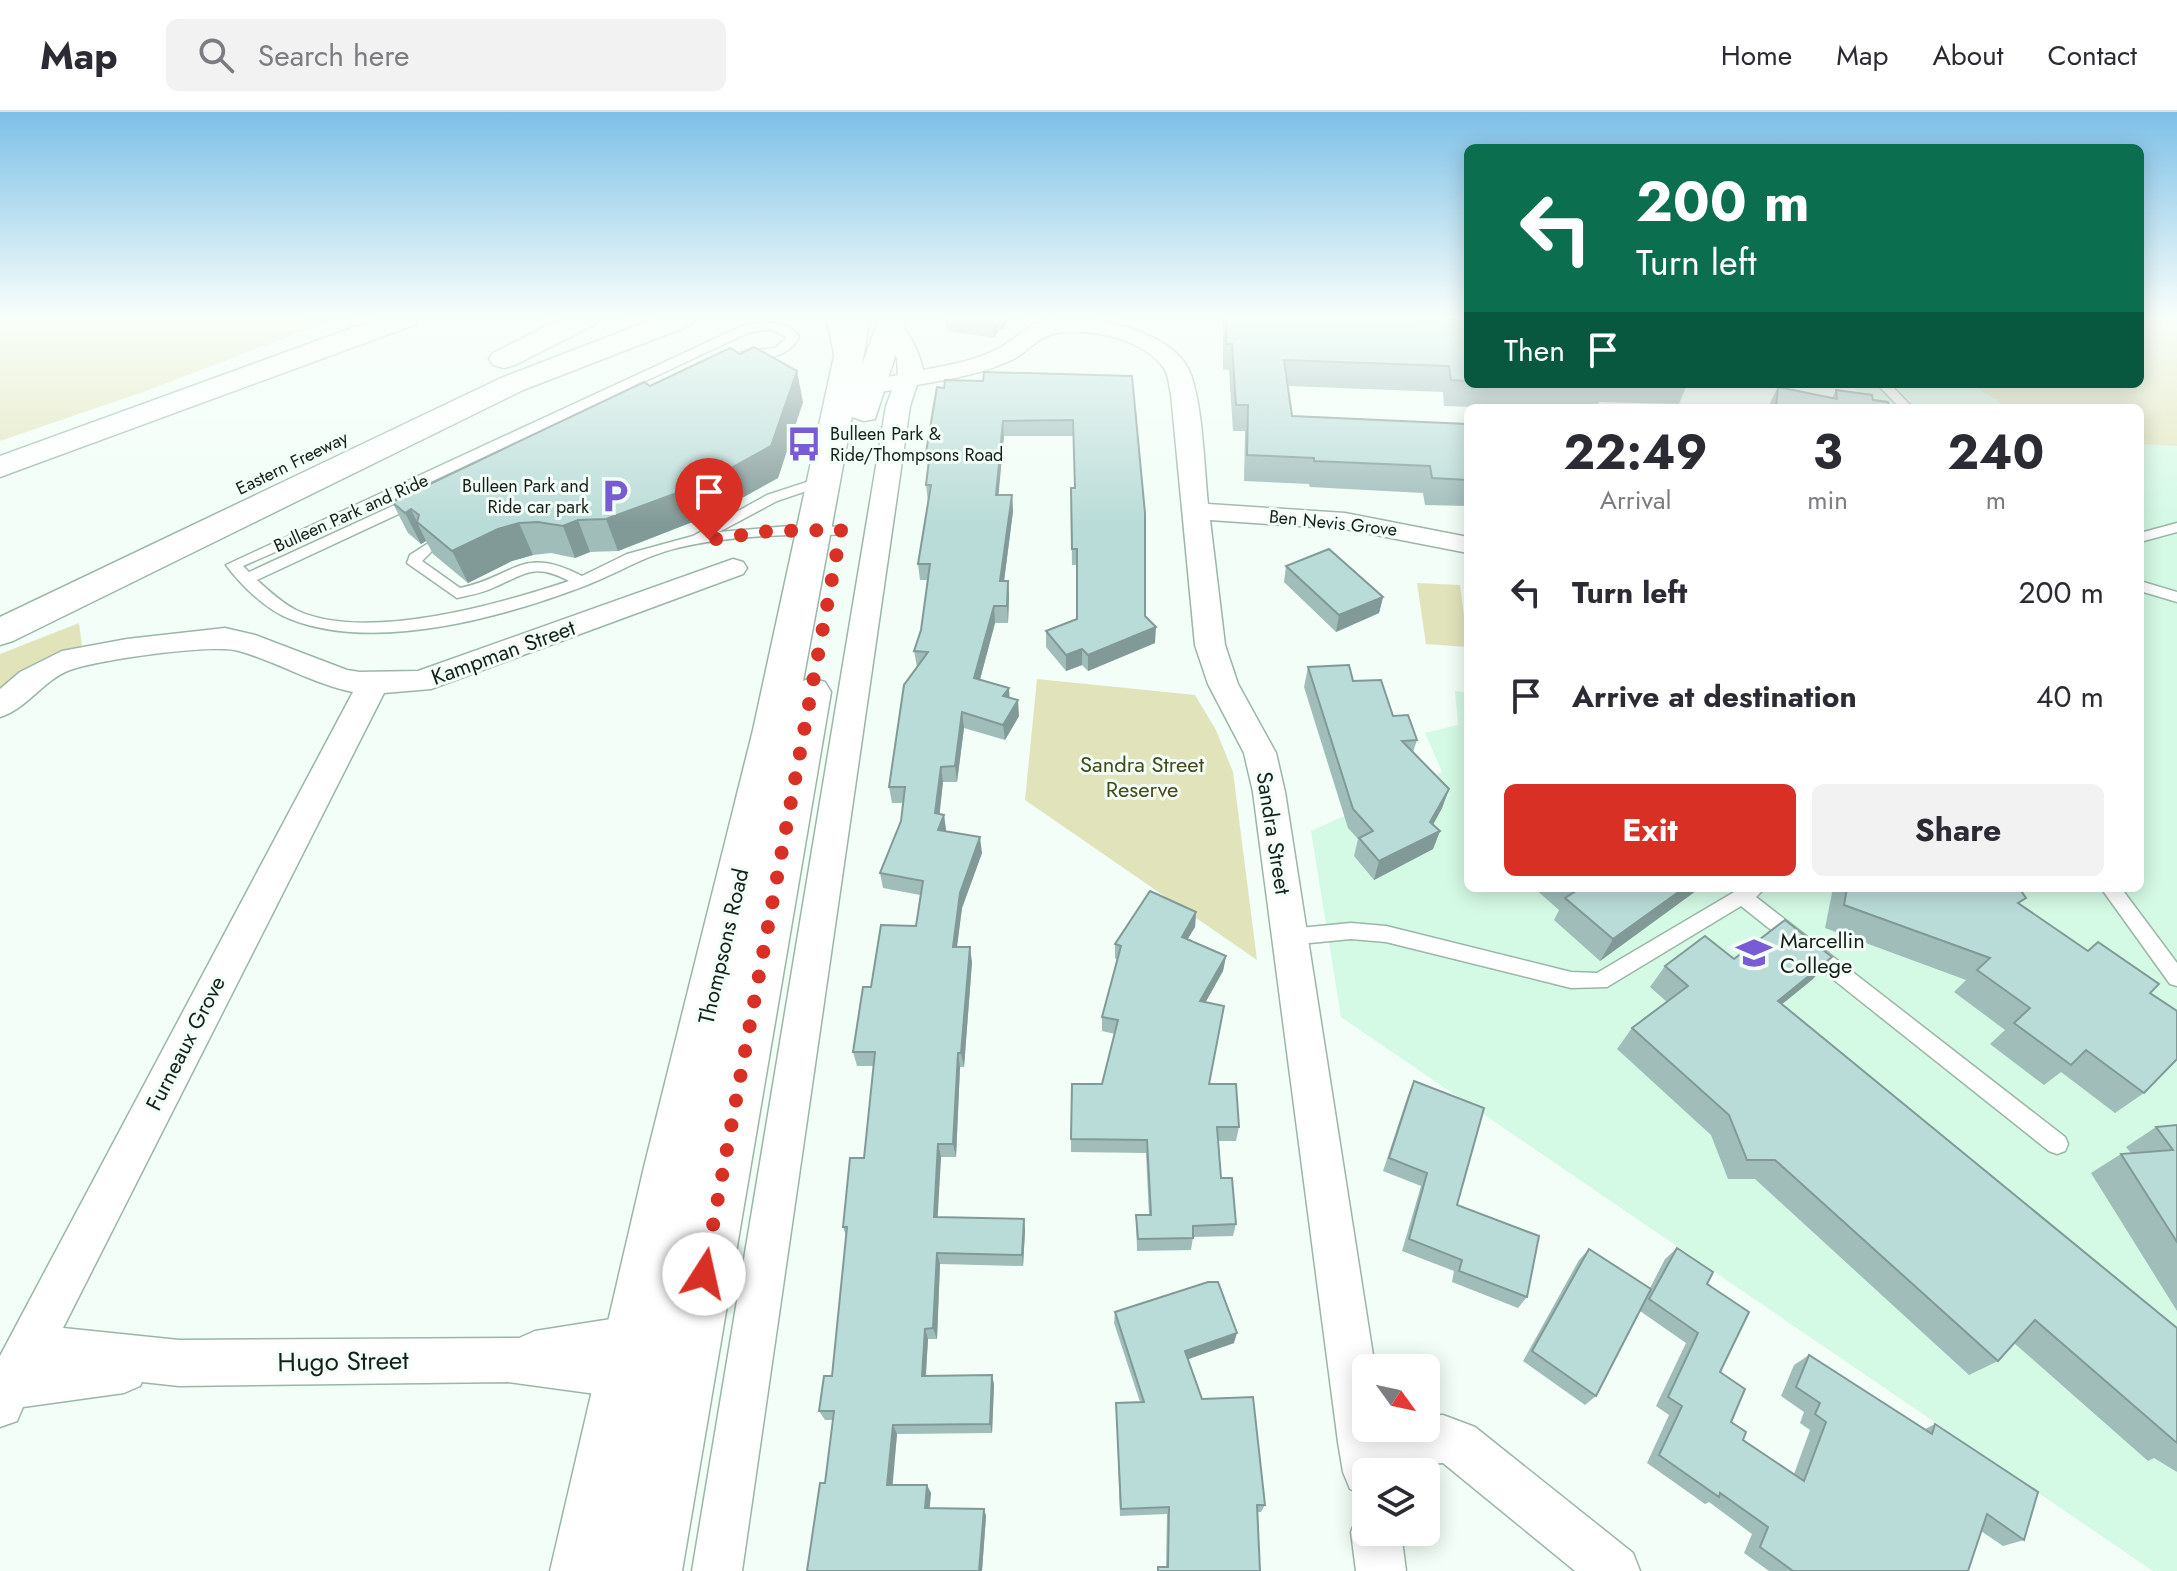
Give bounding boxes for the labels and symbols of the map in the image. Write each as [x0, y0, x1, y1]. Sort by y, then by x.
place label: Bulleen Park & Ride/Thompsons Road [830, 421, 1003, 468]
street label: Eastern Freeway [231, 425, 353, 501]
bus stop icon: Bulleen Park & Ride/Thompsons Road [785, 425, 823, 463]
pin [675, 458, 743, 540]
street label: Bulleen Park and Ride [270, 467, 432, 559]
place label: Bulleen Park and Ride car park [462, 473, 589, 520]
parking icon: Bulleen Park and Ride car park [596, 477, 634, 515]
street label: Ben Nevis Grove [1268, 503, 1398, 543]
street label: Kampman Street [427, 611, 580, 693]
park label: Sandra Street Reserve [1080, 748, 1205, 805]
street label: Sandra Street [1249, 769, 1300, 897]
street label: Thompsons Road [690, 865, 756, 1027]
place label: Marcellin College [1780, 924, 1865, 981]
school or university icon: Marcellin College [1735, 934, 1773, 972]
street label: Furneaux Grove [137, 970, 233, 1116]
position arrow [662, 1232, 746, 1316]
street label: Hugo Street [277, 1341, 410, 1381]
north arrow [1352, 1354, 1440, 1442]

